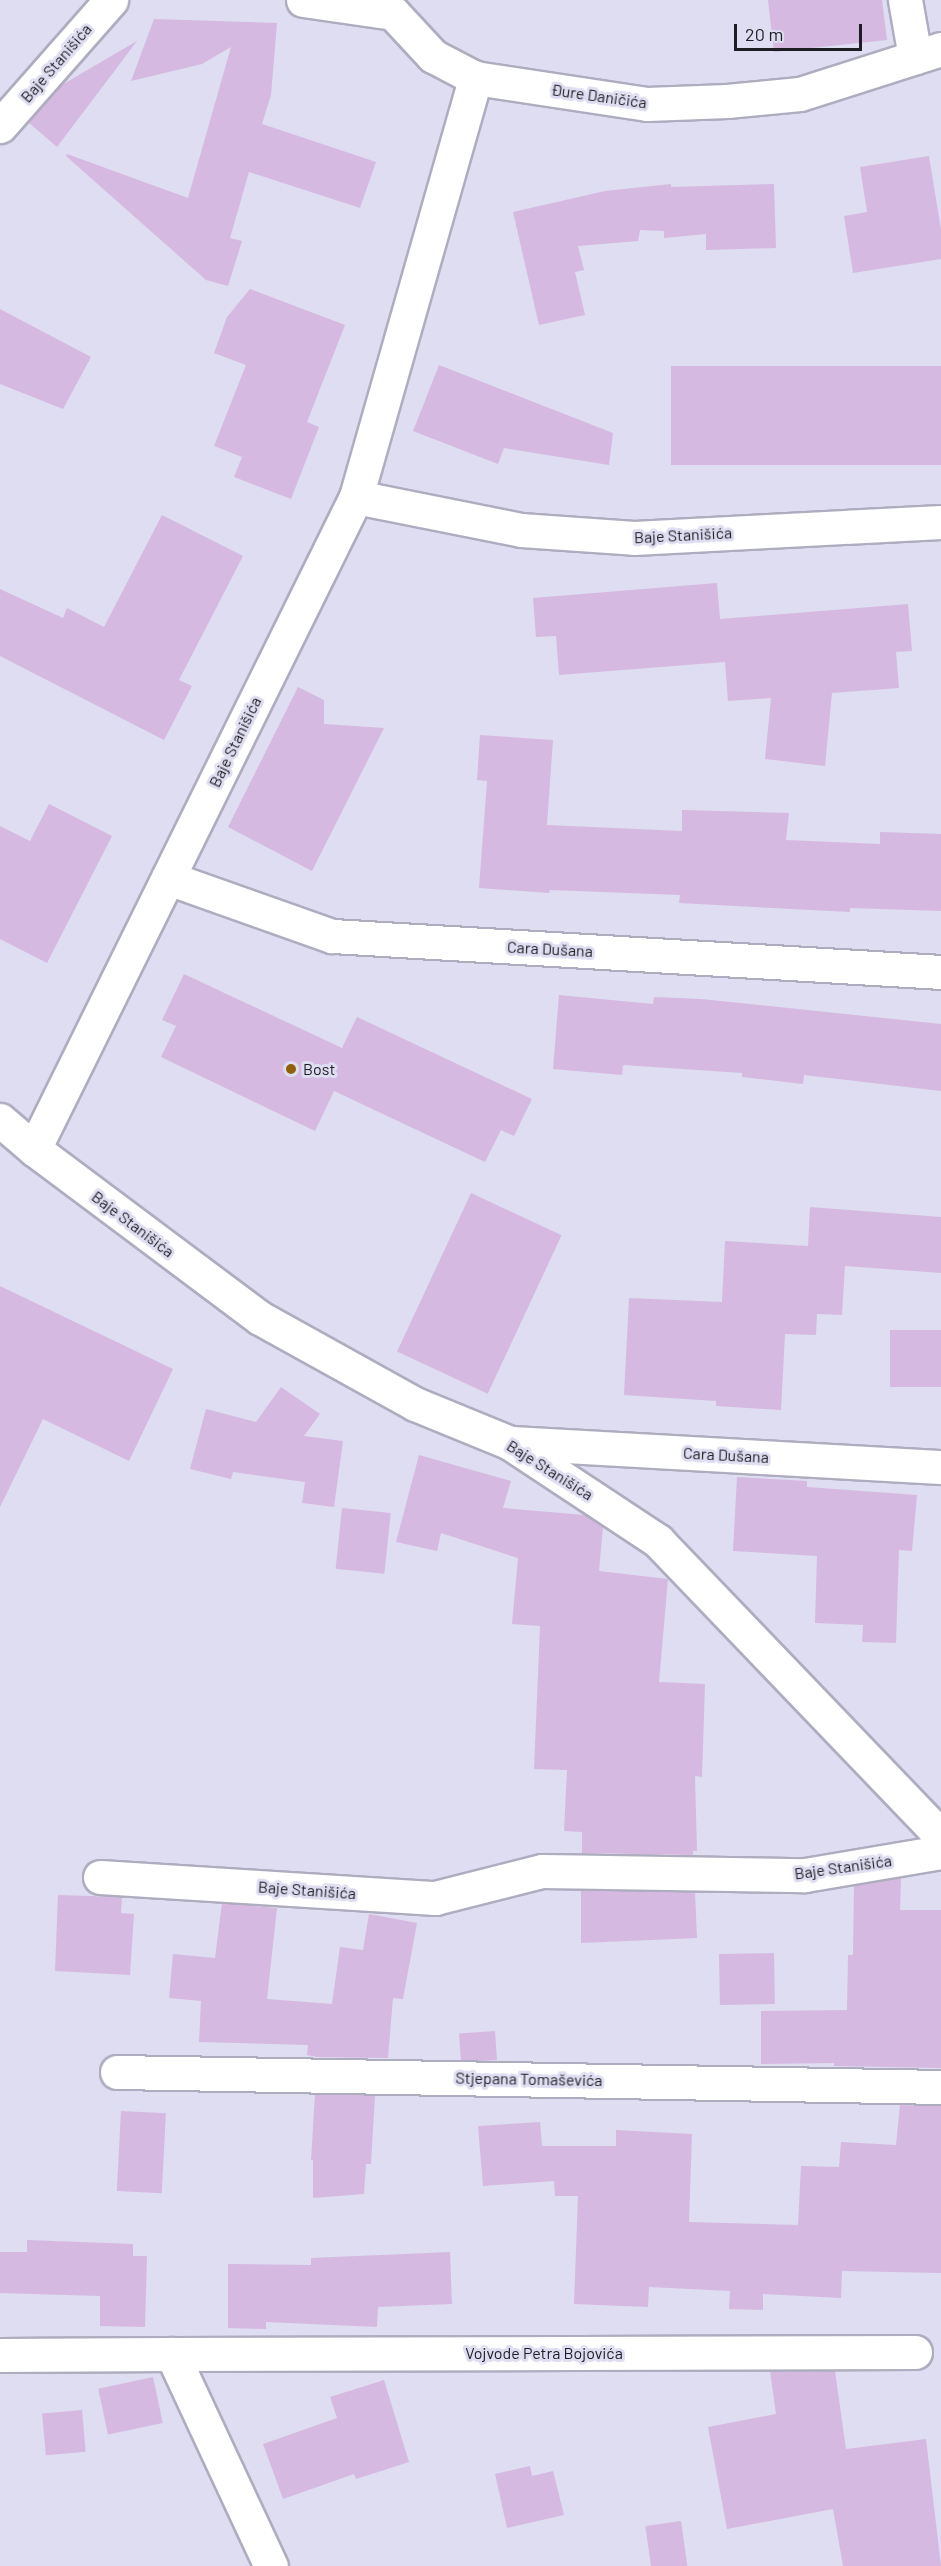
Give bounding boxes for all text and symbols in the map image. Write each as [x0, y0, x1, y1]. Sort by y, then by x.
scale bar [737, 12, 864, 50]
street label: Baje Stanišića [17, 20, 95, 106]
text: 20 m [745, 23, 783, 45]
street label: Đure Daničića [550, 80, 648, 112]
street label: Baje Stanišića [634, 523, 732, 547]
street label: Baje Stanišića [205, 694, 265, 790]
street label: Cara Dušana [507, 937, 593, 961]
place label: Bost [303, 1059, 335, 1079]
marker: Bost [284, 1062, 298, 1076]
street label: Baje Stanišića [88, 1187, 178, 1261]
street label: Baje Stanišića [503, 1436, 597, 1504]
street label: Cara Dušana [683, 1443, 769, 1467]
street label: Baje Stanišića [793, 1851, 893, 1883]
street label: Baje Stanišića [257, 1877, 357, 1903]
street label: Stjepana Tomaševića [455, 2068, 603, 2090]
street label: Vojvode Petra Bojovića [465, 2343, 623, 2363]

